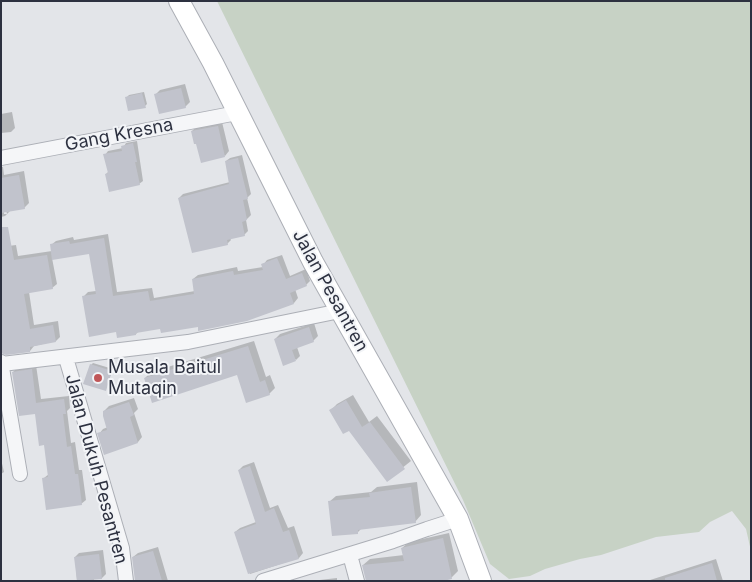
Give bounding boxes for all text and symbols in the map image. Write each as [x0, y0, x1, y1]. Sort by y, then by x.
street label: Gang Kresna [63, 114, 175, 156]
street label: Jalan Pesantren [288, 226, 372, 356]
place label: Musala Baitul Mutaqin [108, 357, 221, 399]
street label: Jalan Dukuh Pesantren [60, 372, 132, 566]
marker: Musala Baitul Mutaqin [92, 372, 104, 384]

